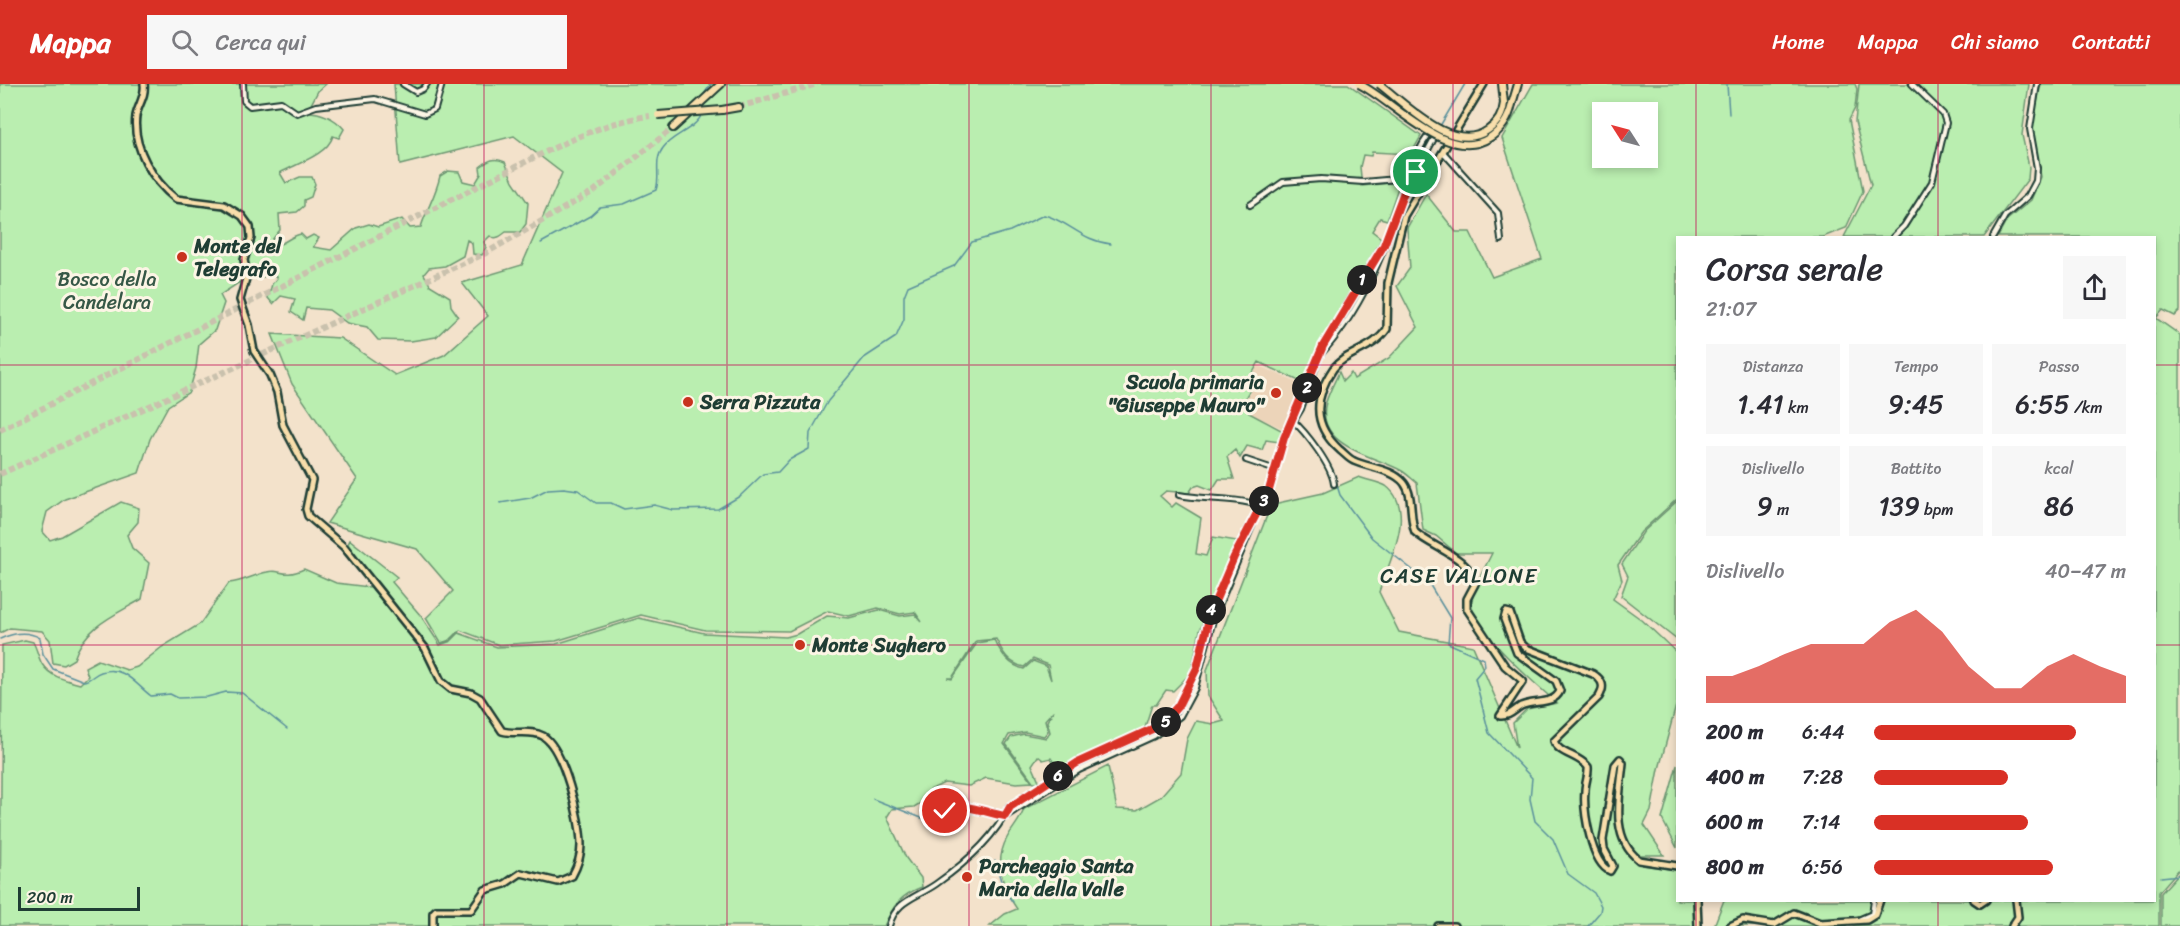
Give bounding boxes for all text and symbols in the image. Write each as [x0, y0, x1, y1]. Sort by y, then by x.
search box [147, 15, 567, 69]
text: Mappa [30, 18, 111, 67]
text: Cerca qui [216, 23, 306, 62]
text: Home [1772, 23, 1824, 61]
text: Mappa [1857, 23, 1918, 61]
text: Chi siamo [1951, 23, 2039, 61]
text: Contatti [2072, 23, 2150, 61]
icon: search [168, 26, 201, 59]
north arrow [1592, 102, 1658, 168]
map controls [1592, 102, 1658, 168]
pin [1390, 146, 1441, 197]
icon: arrive [1399, 155, 1432, 188]
place label: Monte del Telegrafo [193, 229, 283, 287]
text: Corsa serale [1706, 240, 1883, 298]
marker: Monte del Telegrafo [175, 250, 189, 264]
button: share [2063, 256, 2126, 319]
park label: Bosco della Candelara [58, 262, 156, 320]
pin: 1 [1347, 265, 1377, 295]
text: 1 [1359, 265, 1365, 294]
text: 21:07 [1706, 292, 1756, 327]
text: Distanza [1743, 352, 1803, 381]
text: Tempo [1894, 352, 1938, 381]
text: Passo [2039, 352, 2079, 381]
place label: Scuola primaria "Giuseppe Mauro" [1108, 365, 1266, 423]
pin: 2 [1292, 373, 1322, 403]
text: 2 [1302, 373, 1312, 402]
text: 1.41 [1737, 381, 1784, 427]
text: 9:45 [1888, 381, 1944, 427]
text: 6:55 [2015, 381, 2070, 427]
place label: Serra Pizzuta [699, 385, 821, 420]
marker: Scuola primaria "Giuseppe Mauro" [1269, 386, 1283, 400]
text: km [1784, 393, 1809, 422]
text: /km [2070, 393, 2103, 422]
marker: Serra Pizzuta [681, 395, 695, 409]
text: Dislivello [1742, 454, 1804, 483]
text: Battito [1891, 454, 1941, 483]
text: kcal [2044, 454, 2074, 483]
text: 9 [1757, 483, 1773, 529]
text: 139 [1878, 483, 1920, 529]
text: 86 [2044, 483, 2074, 529]
pin: 3 [1249, 486, 1279, 516]
text: 3 [1260, 486, 1268, 515]
text: m [1773, 495, 1789, 524]
text: bpm [1920, 495, 1954, 524]
text: Dislivello [1706, 554, 1784, 589]
text: 40–47 m [2045, 554, 2126, 589]
district label: CASE VALLONE [1380, 557, 1538, 595]
pin: 4 [1196, 595, 1226, 625]
text: 4 [1206, 595, 1216, 624]
place label: Monte Sughero [811, 628, 947, 663]
marker: Monte Sughero [793, 638, 807, 652]
pin: 5 [1151, 707, 1181, 737]
text: 5 [1161, 707, 1171, 736]
text: 200 m [1706, 715, 1763, 750]
text: 6:44 [1802, 715, 1844, 750]
text: 400 m [1706, 760, 1764, 795]
text: 7:28 [1802, 760, 1843, 795]
pin: 6 [1043, 761, 1073, 791]
text: 6 [1053, 761, 1063, 790]
pin [919, 785, 970, 836]
icon: check [928, 794, 961, 827]
text: 600 m [1706, 805, 1763, 840]
text: 7:14 [1802, 805, 1841, 840]
place label: Parcheggio Santa Maria della Valle [978, 849, 1134, 907]
text: 800 m [1706, 850, 1764, 885]
text: 6:56 [1802, 850, 1843, 885]
marker: Parcheggio Santa Maria della Valle [960, 870, 974, 884]
text: 200 m [27, 883, 73, 912]
scale bar [18, 884, 140, 912]

